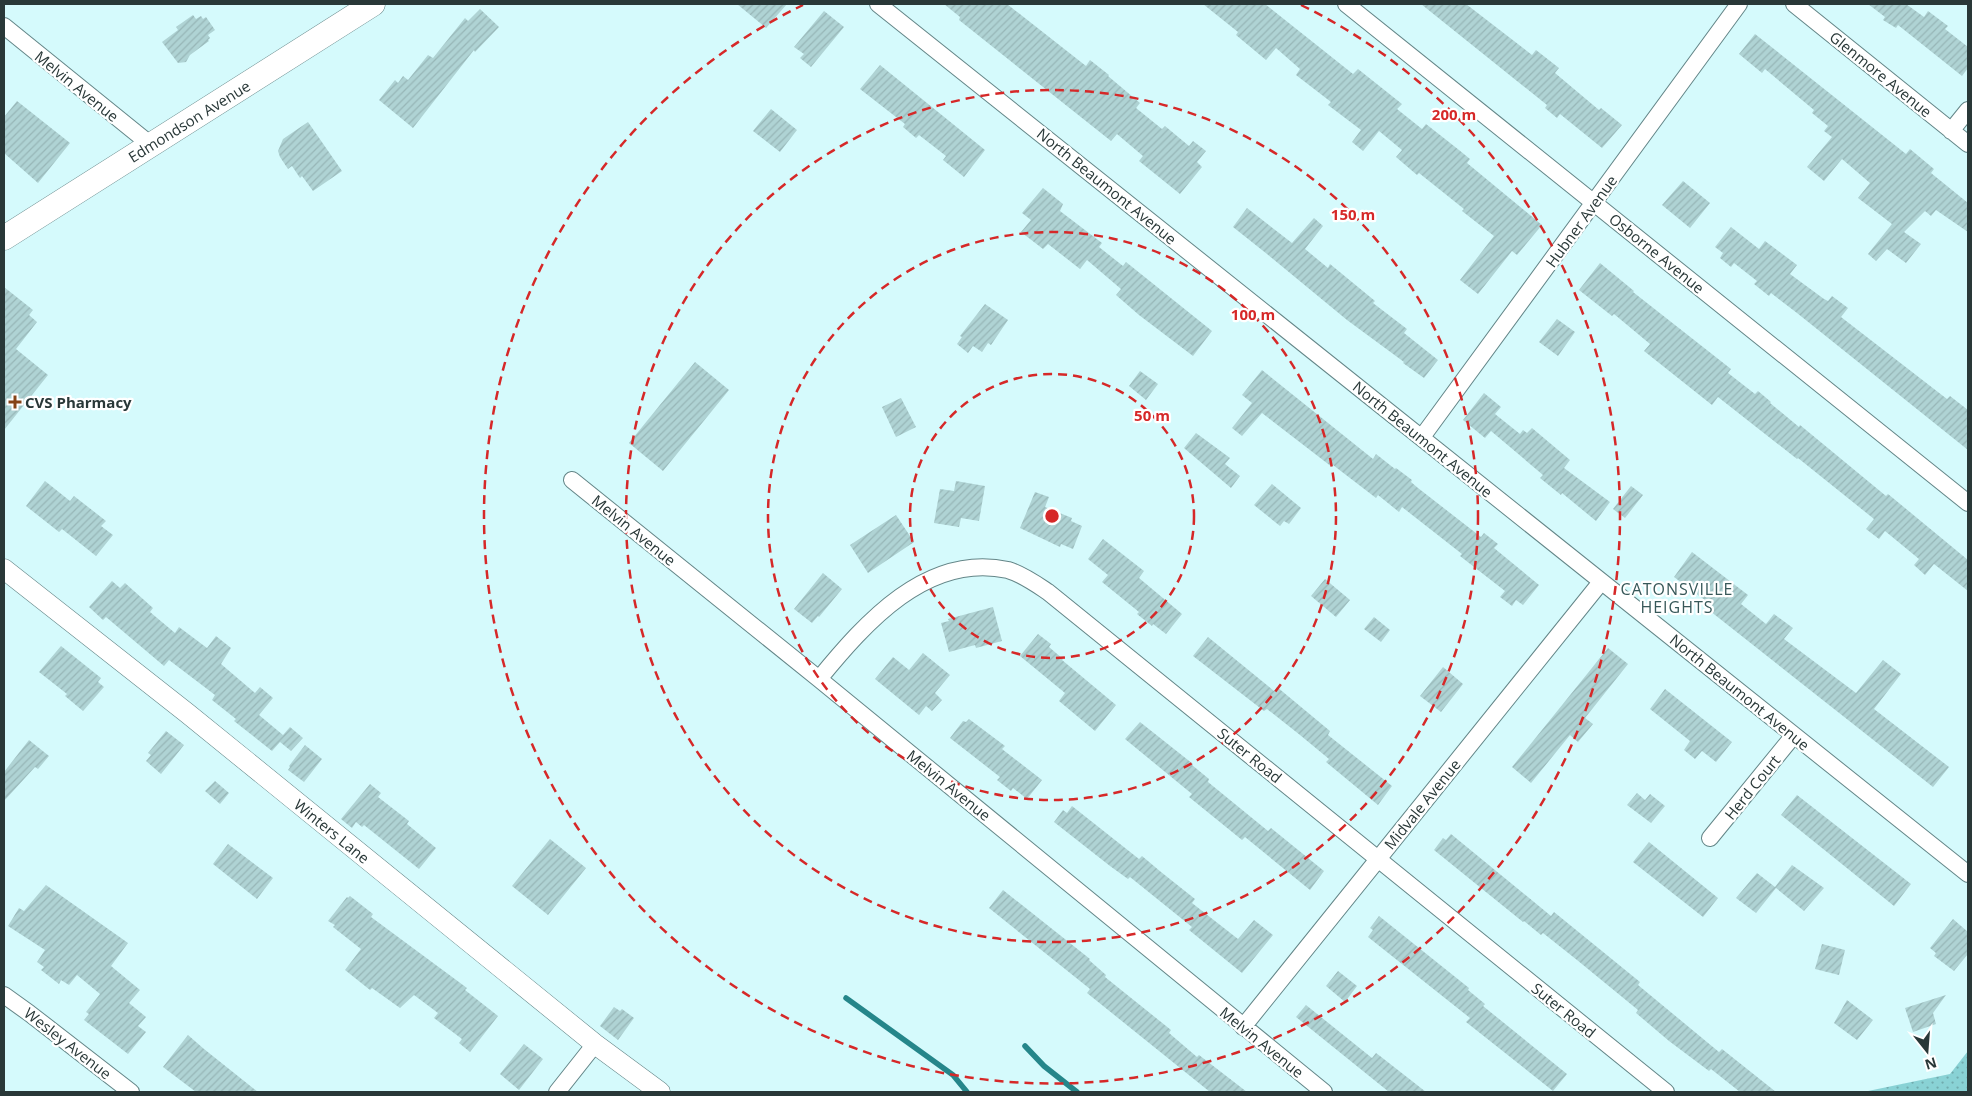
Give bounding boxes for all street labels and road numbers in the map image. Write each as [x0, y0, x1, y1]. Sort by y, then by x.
street label: Glenmore Avenue [1826, 27, 1936, 121]
street label: Melvin Avenue [31, 46, 123, 126]
street label: Edmondson Avenue [124, 75, 254, 167]
street label: North Beaumont Avenue [1033, 123, 1181, 249]
street label: Hubner Avenue [1541, 171, 1621, 271]
street label: Osborne Avenue [1605, 208, 1709, 298]
street label: North Beaumont Avenue [1349, 376, 1497, 502]
street label: Melvin Avenue [588, 490, 680, 570]
street label: North Beaumont Avenue [1666, 629, 1814, 755]
street label: Suter Road [1214, 723, 1286, 787]
street label: Melvin Avenue [903, 745, 995, 825]
street label: Herd Court [1720, 750, 1784, 824]
street label: Midvale Avenue [1379, 755, 1465, 853]
street label: Winters Lane [290, 794, 374, 868]
street label: Suter Road [1528, 978, 1600, 1042]
street label: Melvin Avenue [1216, 1002, 1308, 1082]
street label: Wesley Avenue [20, 1003, 116, 1083]

